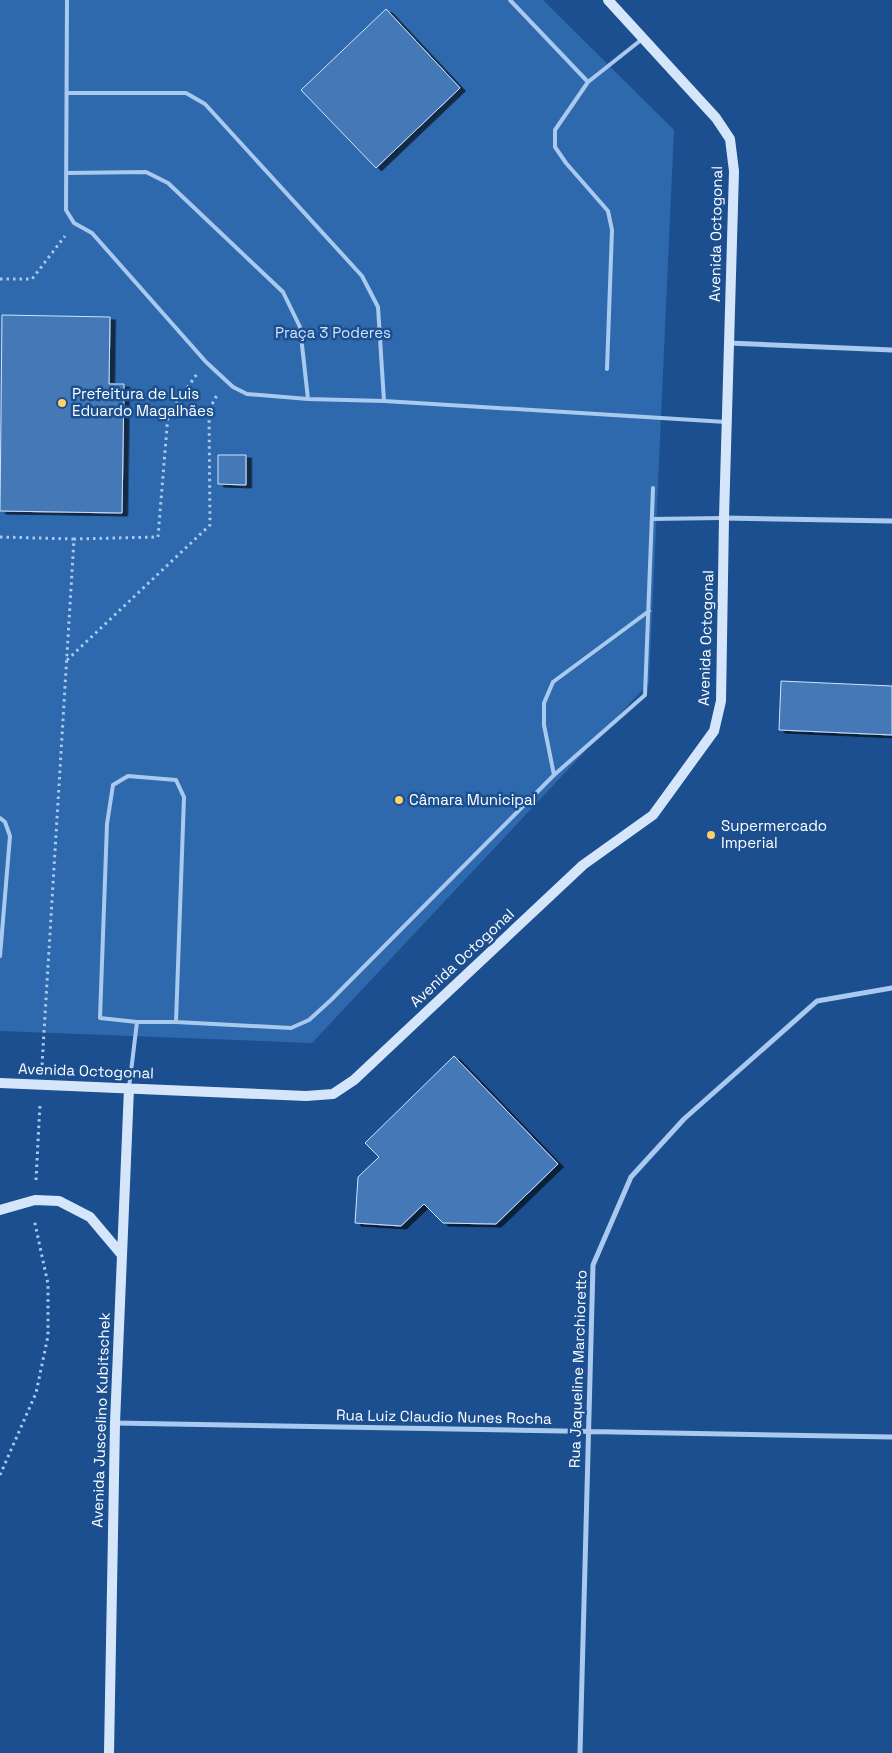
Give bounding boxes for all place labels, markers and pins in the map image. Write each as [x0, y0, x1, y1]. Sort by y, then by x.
place label: Prefeitura de Luis Eduardo Magalhães [72, 384, 214, 420]
marker: Prefeitura de Luis Eduardo Magalhães [56, 397, 68, 409]
place label: Câmara Municipal [409, 790, 536, 809]
marker: Câmara Municipal [393, 794, 405, 806]
place label: Supermercado Imperial [721, 816, 827, 852]
marker: Supermercado Imperial [705, 829, 717, 841]

